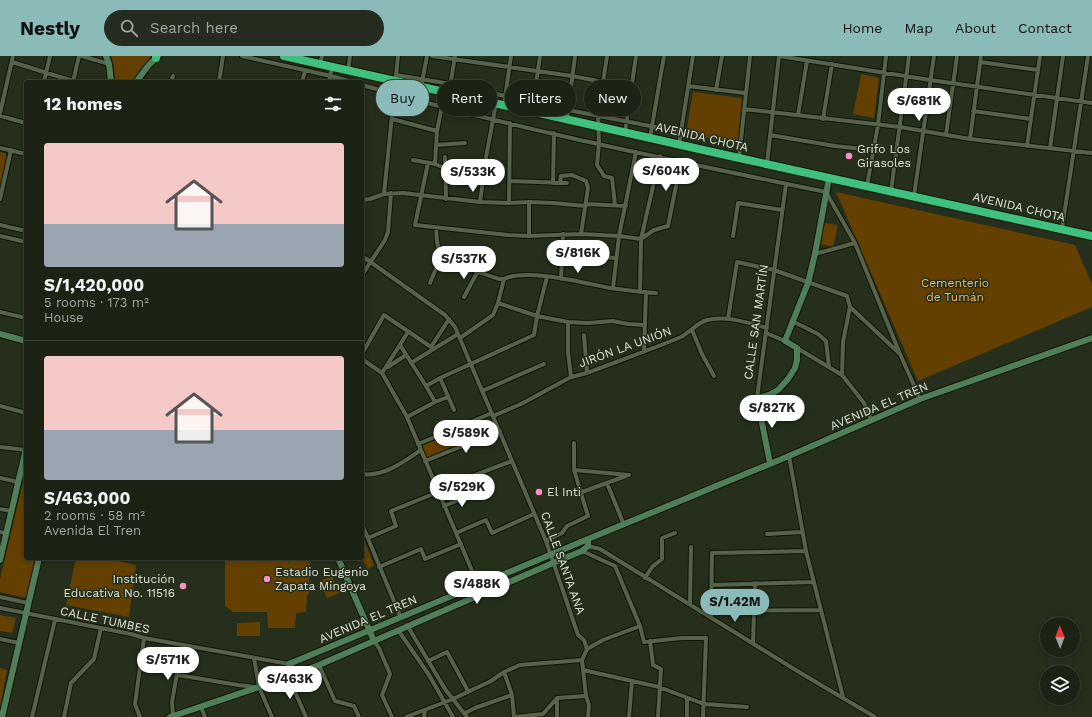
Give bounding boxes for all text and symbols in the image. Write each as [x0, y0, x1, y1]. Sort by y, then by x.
search box [104, 10, 384, 46]
text: Nestly [20, 17, 80, 40]
icon: search [118, 17, 140, 39]
text: Search here [150, 19, 238, 37]
text: Home [842, 20, 882, 36]
text: Map [904, 20, 933, 36]
text: About [955, 20, 996, 36]
text: Contact [1018, 20, 1072, 36]
chip: Buy [376, 80, 429, 116]
chip: Rent [437, 80, 497, 116]
chip: Filters [505, 80, 576, 116]
chip: New [584, 80, 641, 116]
pin: S/681K [886, 88, 952, 122]
icon: filters [322, 93, 344, 115]
text: S/681K [897, 93, 941, 108]
text: 12 homes [44, 94, 122, 114]
street label: AVENIDA CHOTA [654, 120, 750, 154]
place label: Grifo Los Girasoles [857, 142, 911, 170]
marker: Grifo Los Girasoles [844, 151, 854, 161]
pin: S/604K [633, 158, 699, 192]
pin: S/533K [440, 159, 506, 193]
text: S/604K [642, 163, 690, 178]
text: S/533K [450, 164, 496, 179]
icon: home [158, 169, 230, 241]
street label: AVENIDA CHOTA [971, 190, 1067, 224]
pin: S/816K [545, 240, 611, 274]
text: S/816K [556, 245, 600, 260]
pin: S/537K [431, 246, 497, 280]
text: S/537K [441, 251, 487, 266]
street label: CALLE SAN MARTÍN [741, 263, 771, 381]
text: S/1,420,000 [44, 275, 144, 295]
park label: Cementerio de Tumán [921, 276, 989, 304]
text: 5 rooms · 173 m² [44, 295, 149, 310]
text: House [44, 310, 84, 325]
street label: JIRÓN LA UNIÓN [577, 324, 673, 370]
street label: AVENIDA EL TREN [828, 379, 930, 433]
icon: home [158, 382, 230, 454]
pin: S/827K [739, 395, 805, 429]
text: S/827K [749, 400, 795, 415]
pin: S/589K [433, 420, 499, 454]
text: S/589K [443, 425, 489, 440]
pin: S/529K [429, 474, 495, 508]
text: S/529K [439, 479, 485, 494]
place label: El Inti [547, 485, 581, 499]
marker: El Inti [534, 487, 544, 497]
text: S/463,000 [44, 488, 130, 508]
text: 2 rooms · 58 m² [44, 508, 145, 523]
street label: CALLE SANTA ANA [538, 510, 588, 616]
text: Avenida El Tren [44, 523, 141, 538]
place label: Estadio Eugenio Zapata Mingoya [275, 565, 369, 593]
pin: S/488K [444, 571, 510, 605]
place label: Institución Educativa No. 11516 [63, 572, 175, 600]
marker: Estadio Eugenio Zapata Mingoya [262, 574, 272, 584]
text: S/488K [454, 576, 500, 591]
marker: Institución Educativa No. 11516 [178, 581, 188, 591]
pin: S/1.42M [698, 589, 772, 623]
street label: AVENIDA EL TREN [317, 592, 419, 646]
text: S/1.42M [709, 594, 761, 609]
street label: CALLE TUMBES [59, 604, 151, 636]
north arrow [1040, 617, 1080, 657]
map controls [1040, 617, 1080, 705]
pin: S/571K [135, 647, 201, 681]
text: S/571K [146, 652, 190, 667]
button: layers [1040, 665, 1080, 705]
pin: S/463K [257, 666, 323, 700]
text: S/463K [267, 671, 313, 686]

